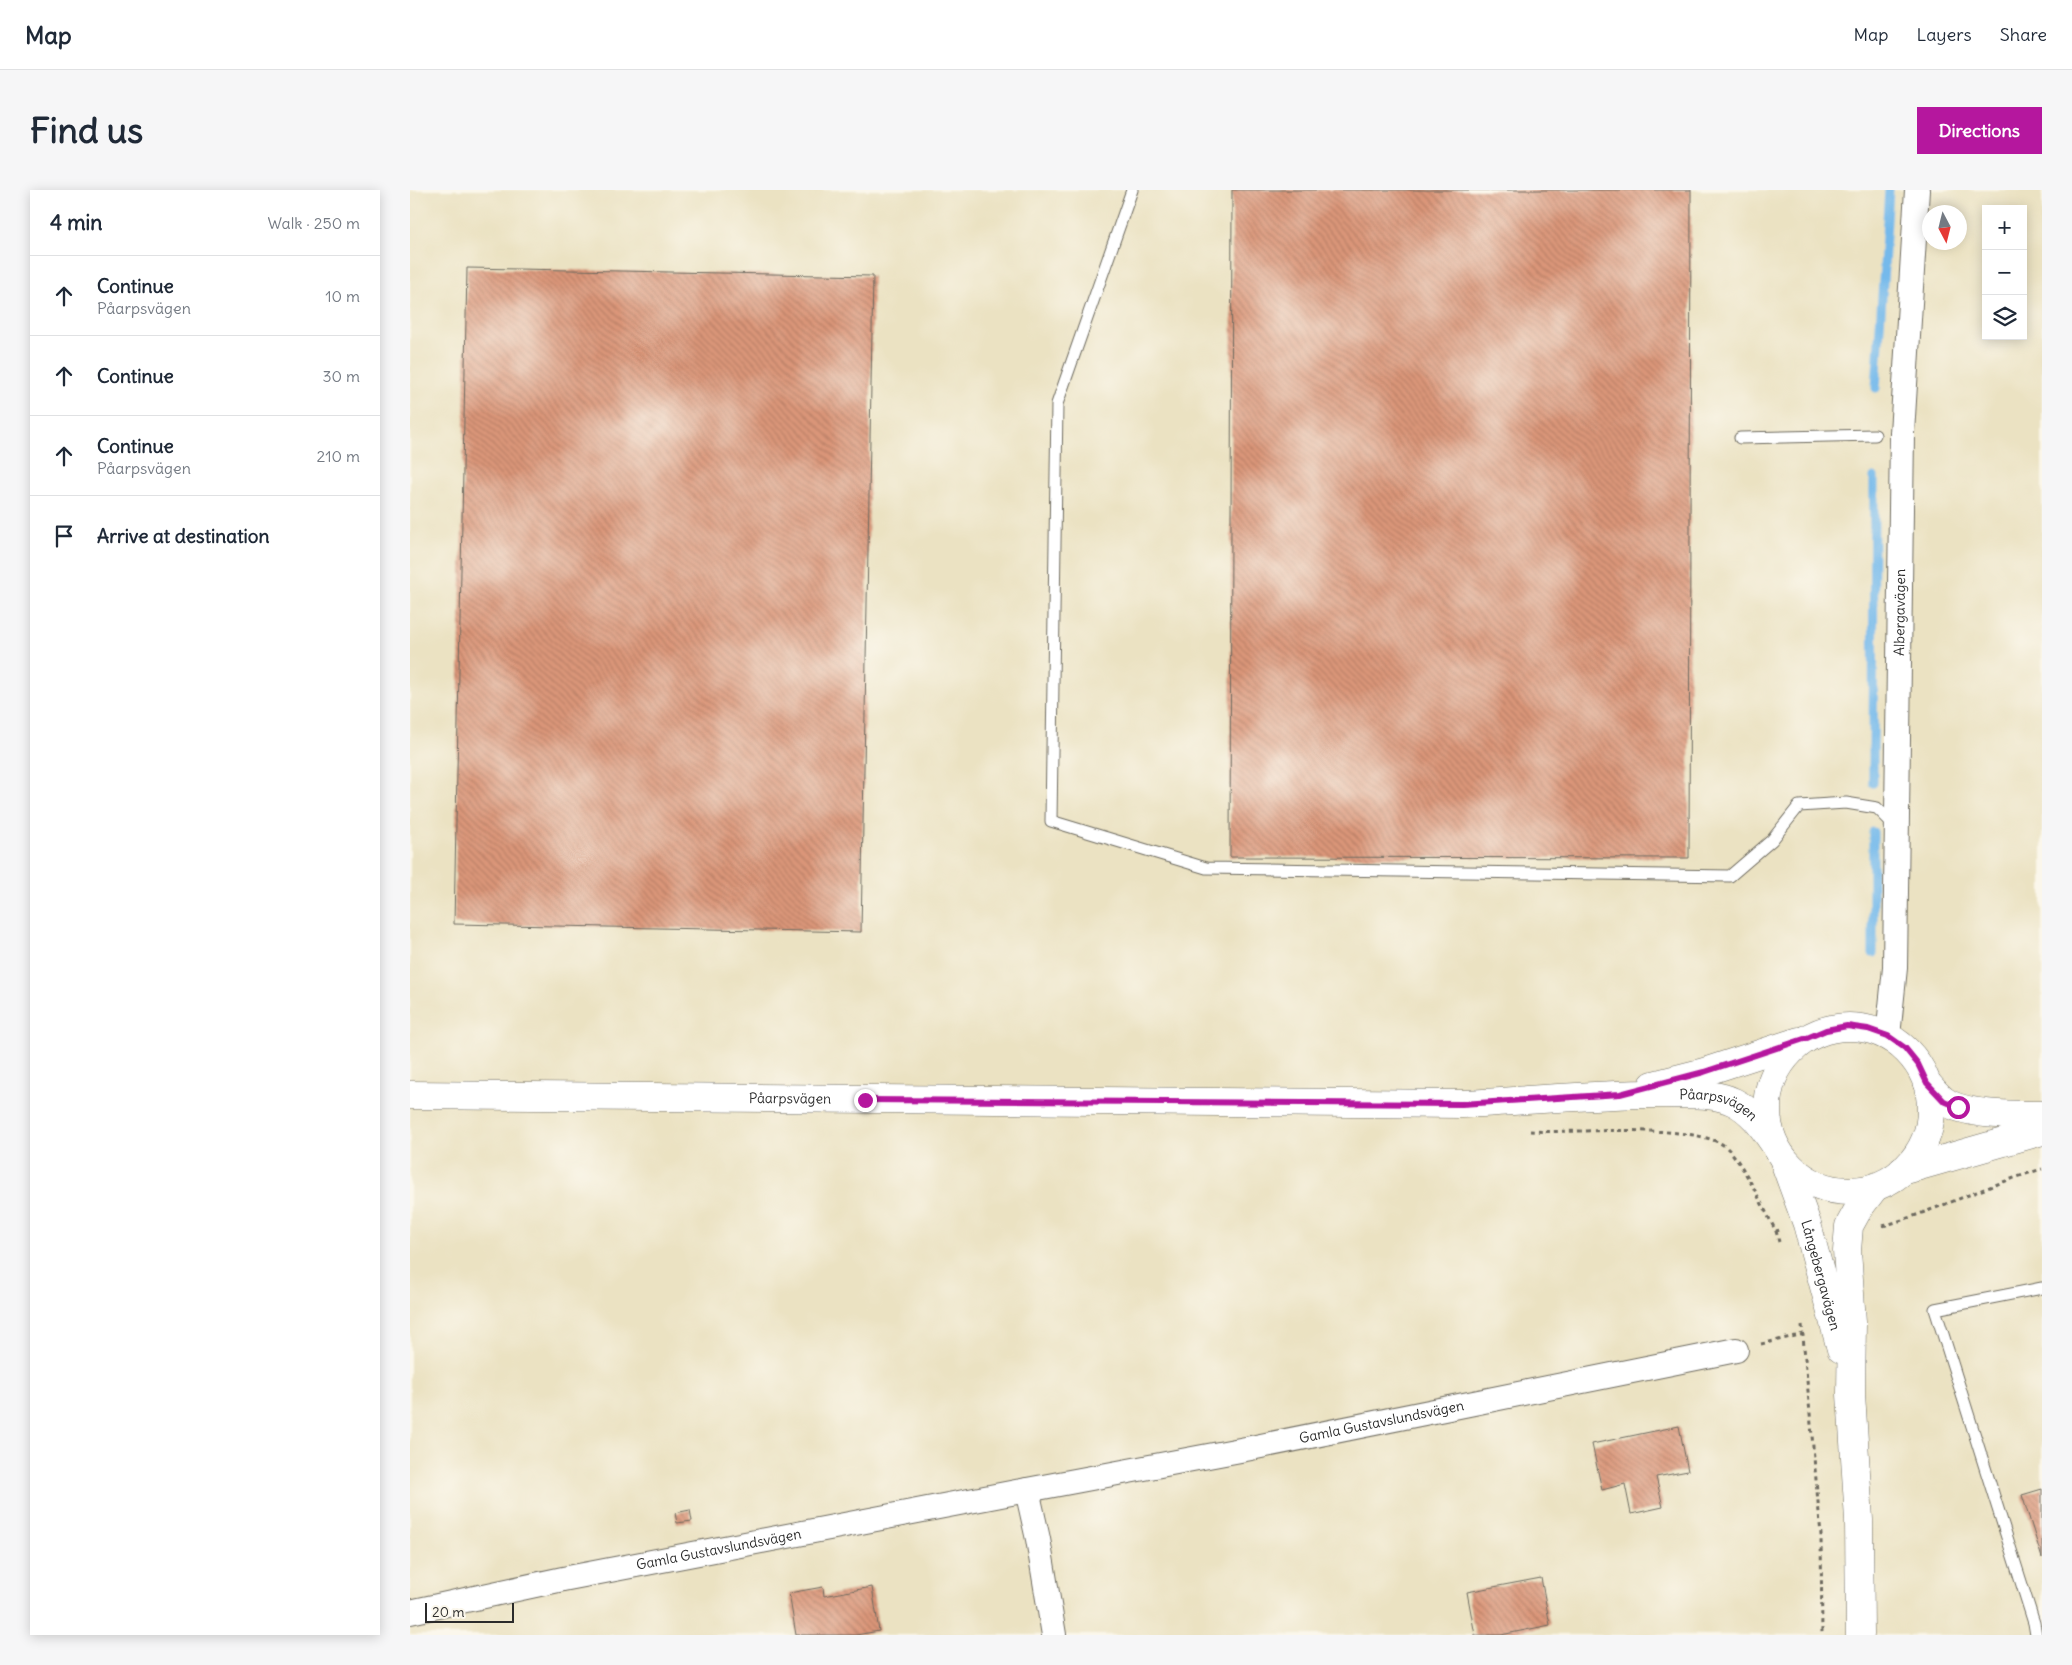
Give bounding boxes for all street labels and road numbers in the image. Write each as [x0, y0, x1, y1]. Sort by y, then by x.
street label: Albergavägen [1890, 569, 1909, 656]
street label: Påarpsvägen [1679, 1085, 1762, 1125]
street label: Påarpsvägen [749, 1089, 831, 1108]
street label: Långebergavägen [1797, 1217, 1845, 1332]
street label: Gamla Gustavslundsvägen [1298, 1396, 1465, 1447]
street label: Gamla Gustavslundsvägen [635, 1525, 803, 1574]

